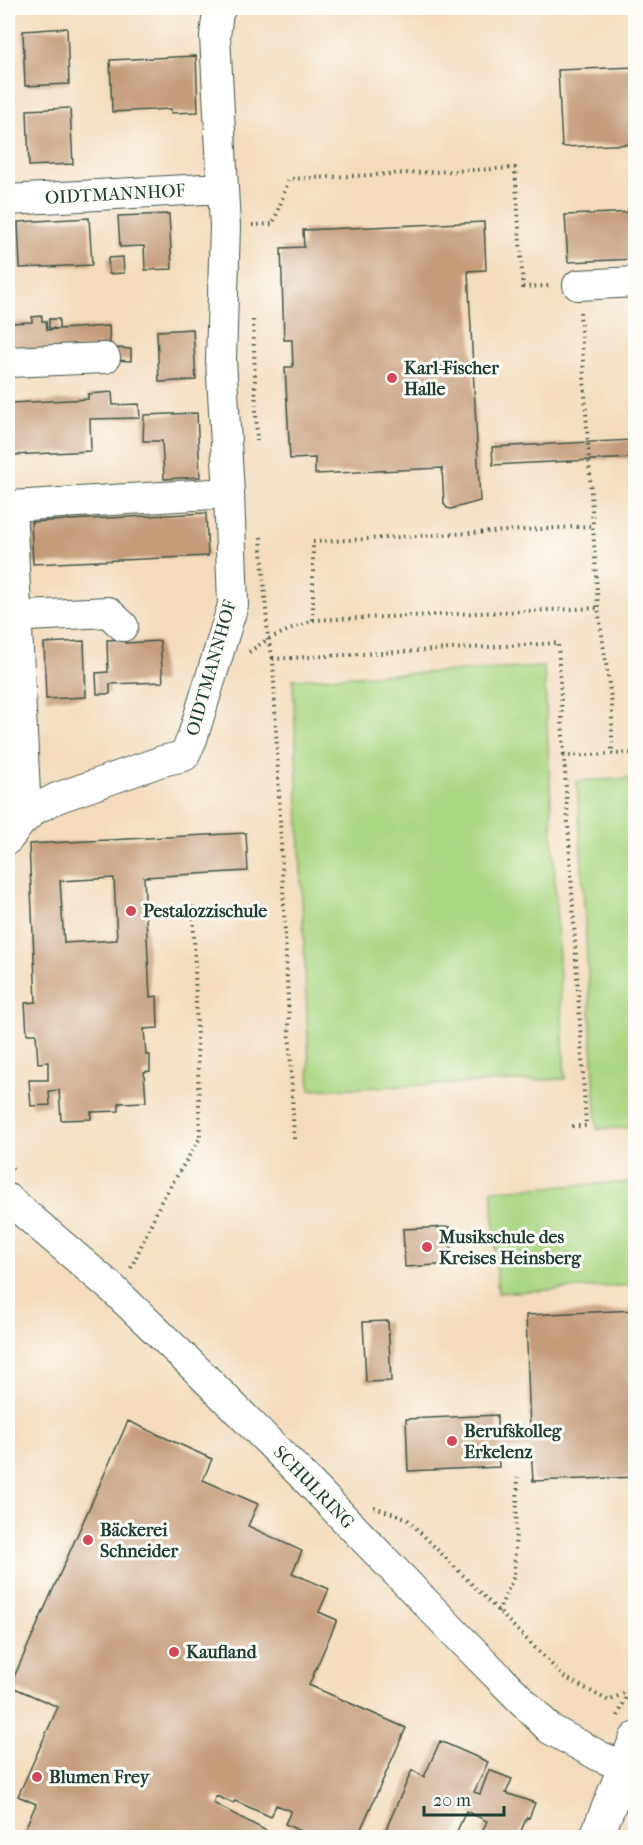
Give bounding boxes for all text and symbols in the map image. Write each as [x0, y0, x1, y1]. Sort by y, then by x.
street label: OIDTMANNHOF [45, 180, 186, 209]
place label: Karl-Fischer Halle [404, 358, 499, 400]
marker: Karl-Fischer Halle [385, 371, 399, 385]
street label: OIDTMANNHOF [182, 598, 241, 738]
place label: Pestalozzischule [143, 901, 267, 922]
marker: Pestalozzischule [124, 904, 138, 918]
place label: Musikschule des Kreises Heinsberg [438, 1227, 582, 1269]
marker: Musikschule des Kreises Heinsberg [420, 1240, 434, 1254]
place label: Berufskolleg Erkelenz [464, 1421, 563, 1463]
marker: Berufskolleg Erkelenz [445, 1434, 459, 1448]
street label: SCHULRING [269, 1442, 358, 1533]
place label: Bäckerei Schneider [100, 1520, 178, 1562]
marker: Bäckerei Schneider [81, 1533, 95, 1547]
place label: Kaufland [186, 1642, 258, 1663]
marker: Kaufland [167, 1645, 181, 1659]
place label: Blumen Frey [49, 1767, 151, 1788]
marker: Blumen Frey [30, 1770, 44, 1784]
scale bar [424, 1779, 504, 1817]
text: 20 m [433, 1790, 471, 1811]

